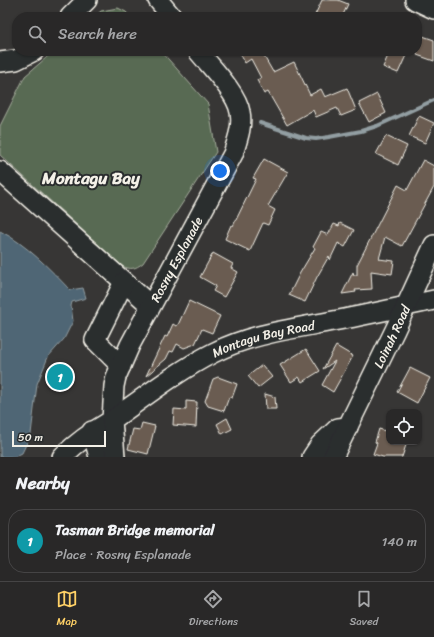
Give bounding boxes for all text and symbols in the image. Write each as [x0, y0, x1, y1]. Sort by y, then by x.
search box [12, 12, 422, 56]
text: Search here [58, 21, 137, 47]
icon: search [26, 23, 48, 45]
your location [210, 161, 230, 181]
district label: Montagu Bay [41, 163, 141, 193]
street label: Rosny Esplanade [144, 212, 209, 307]
street label: Loinah Road [367, 300, 417, 372]
street label: Montagu Bay Road [208, 313, 318, 364]
pin: 1 [47, 362, 73, 392]
map controls [386, 409, 422, 445]
button: locate [386, 409, 422, 445]
text: 50 m [18, 428, 43, 447]
scale bar [12, 429, 106, 448]
text: Nearby [16, 468, 70, 498]
text: Tasman Bridge memorial [55, 517, 215, 543]
text: 1 [27, 530, 33, 553]
text: 140 m [382, 530, 417, 553]
text: Place · Rosny Esplanade [55, 543, 191, 566]
tab: Map [56, 588, 78, 631]
tab: Directions [189, 588, 238, 631]
tab: Saved [349, 588, 378, 631]

